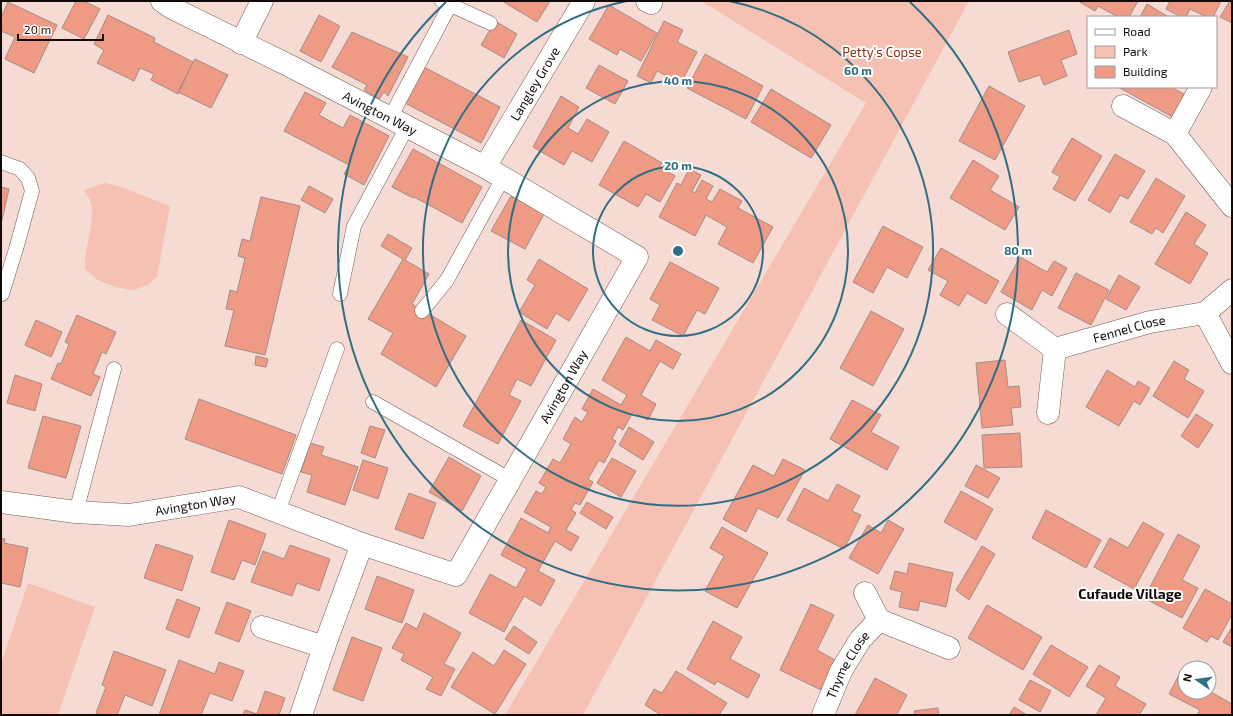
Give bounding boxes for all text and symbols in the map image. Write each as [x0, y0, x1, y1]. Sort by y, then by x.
scale bar [18, 16, 103, 42]
legend [1087, 16, 1217, 88]
text: 20 m [24, 22, 51, 36]
text: Road [1123, 24, 1151, 38]
street label: Langley Grove [506, 44, 563, 124]
park label: Petty's Copse [842, 44, 922, 60]
text: Park [1123, 44, 1148, 58]
text: 60 m [844, 63, 872, 77]
text: Building [1123, 64, 1168, 78]
text: 40 m [664, 73, 692, 87]
street label: Avington Way [340, 87, 420, 139]
text: 20 m [664, 158, 692, 172]
text: 80 m [1004, 243, 1032, 257]
centre of rings [671, 244, 685, 258]
street label: Fennel Close [1091, 312, 1167, 346]
street label: Avington Way [536, 347, 591, 426]
street label: Avington Way [154, 490, 237, 519]
district label: Cufaude Village [1078, 585, 1182, 602]
street label: Thyme Close [822, 627, 873, 701]
north arrow [1177, 660, 1217, 700]
text: N [1180, 672, 1194, 683]

